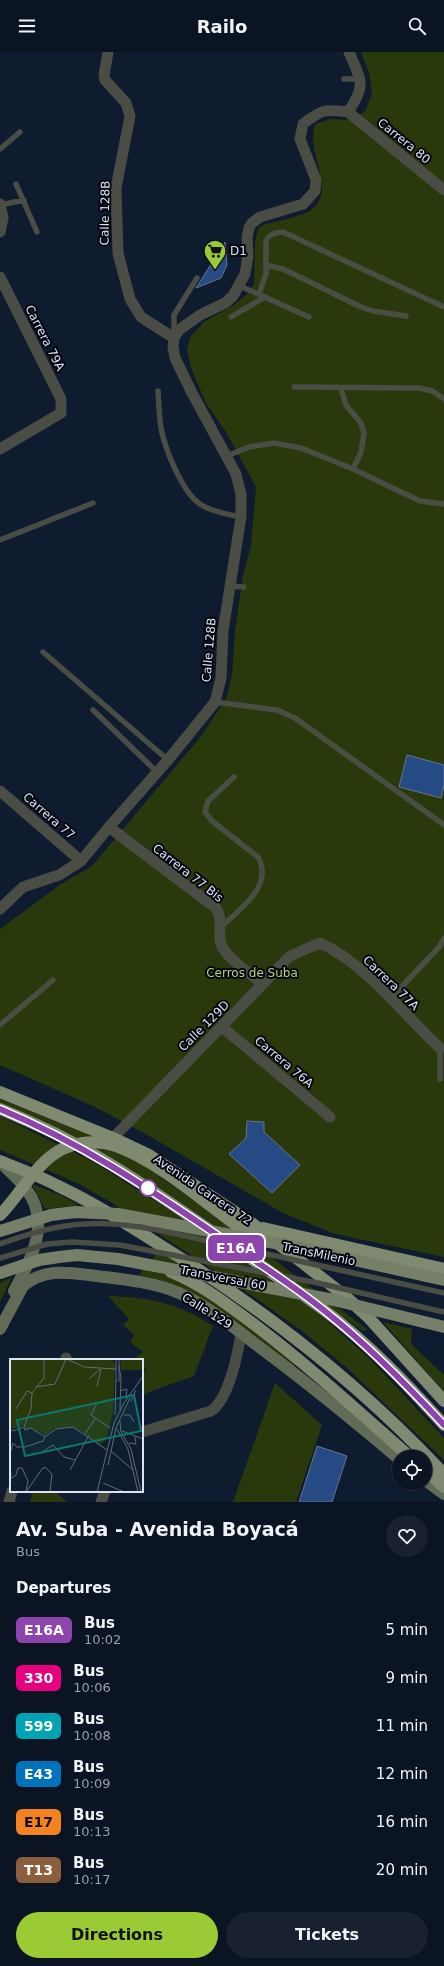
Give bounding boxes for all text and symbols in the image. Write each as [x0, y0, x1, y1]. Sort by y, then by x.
icon: menu [16, 15, 38, 37]
icon: search [406, 15, 428, 37]
text: Railo [197, 16, 247, 37]
street label: Carrera 80 [375, 115, 433, 167]
street label: Calle 128B [97, 181, 113, 245]
supermarket icon: D1 [202, 238, 228, 271]
place label: D1 [230, 244, 247, 258]
street label: Carrera 79A [22, 303, 68, 374]
street label: Calle 128B [199, 617, 219, 683]
street label: Carrera 77 [20, 790, 78, 842]
street label: Carrera 77 Bis [150, 841, 226, 905]
street label: Carrera 77A [360, 953, 422, 1014]
park label: Cerros de Suba [206, 966, 298, 980]
street label: Calle 129D [176, 998, 232, 1054]
street label: Carrera 76A [252, 1033, 317, 1091]
street label: Avenida Carrera 72 [151, 1152, 255, 1228]
unlabelled marker [139, 1179, 157, 1197]
line badge: E16A [208, 1235, 264, 1261]
street label: TransMilenio [280, 1239, 357, 1269]
text: E16A [216, 1240, 256, 1256]
street label: Transversal 60 [178, 1263, 267, 1293]
street label: Calle 129 [179, 1290, 235, 1332]
inset map [10, 1359, 143, 1492]
map controls [392, 1450, 432, 1490]
button: locate [392, 1450, 432, 1490]
button: heart [386, 1515, 428, 1557]
text: Av. Suba - Avenida Boyacá [16, 1518, 299, 1540]
text: Bus [16, 1544, 40, 1559]
text: Departures [16, 1579, 111, 1597]
text: Bus [84, 1614, 115, 1632]
text: 5 min [385, 1621, 428, 1639]
text: E16A [24, 1622, 64, 1638]
text: 10:02 [84, 1632, 121, 1647]
text: Bus [73, 1662, 104, 1680]
text: 9 min [385, 1669, 428, 1687]
text: 330 [24, 1670, 53, 1686]
text: 10:06 [73, 1680, 111, 1695]
text: Bus [73, 1710, 104, 1728]
text: 11 min [376, 1717, 428, 1735]
text: 599 [24, 1718, 53, 1734]
text: 10:08 [73, 1728, 111, 1743]
text: Bus [73, 1758, 104, 1776]
text: 12 min [376, 1765, 428, 1783]
text: E43 [24, 1766, 53, 1782]
text: 10:09 [73, 1776, 111, 1791]
text: Bus [73, 1806, 104, 1824]
text: 16 min [376, 1813, 428, 1831]
text: E17 [24, 1814, 53, 1830]
text: 10:13 [73, 1824, 111, 1839]
text: Bus [73, 1854, 104, 1872]
text: 20 min [376, 1861, 428, 1879]
text: T13 [24, 1862, 53, 1878]
text: 10:17 [73, 1872, 111, 1887]
button: Directions [16, 1912, 218, 1958]
button: Tickets [226, 1912, 428, 1958]

